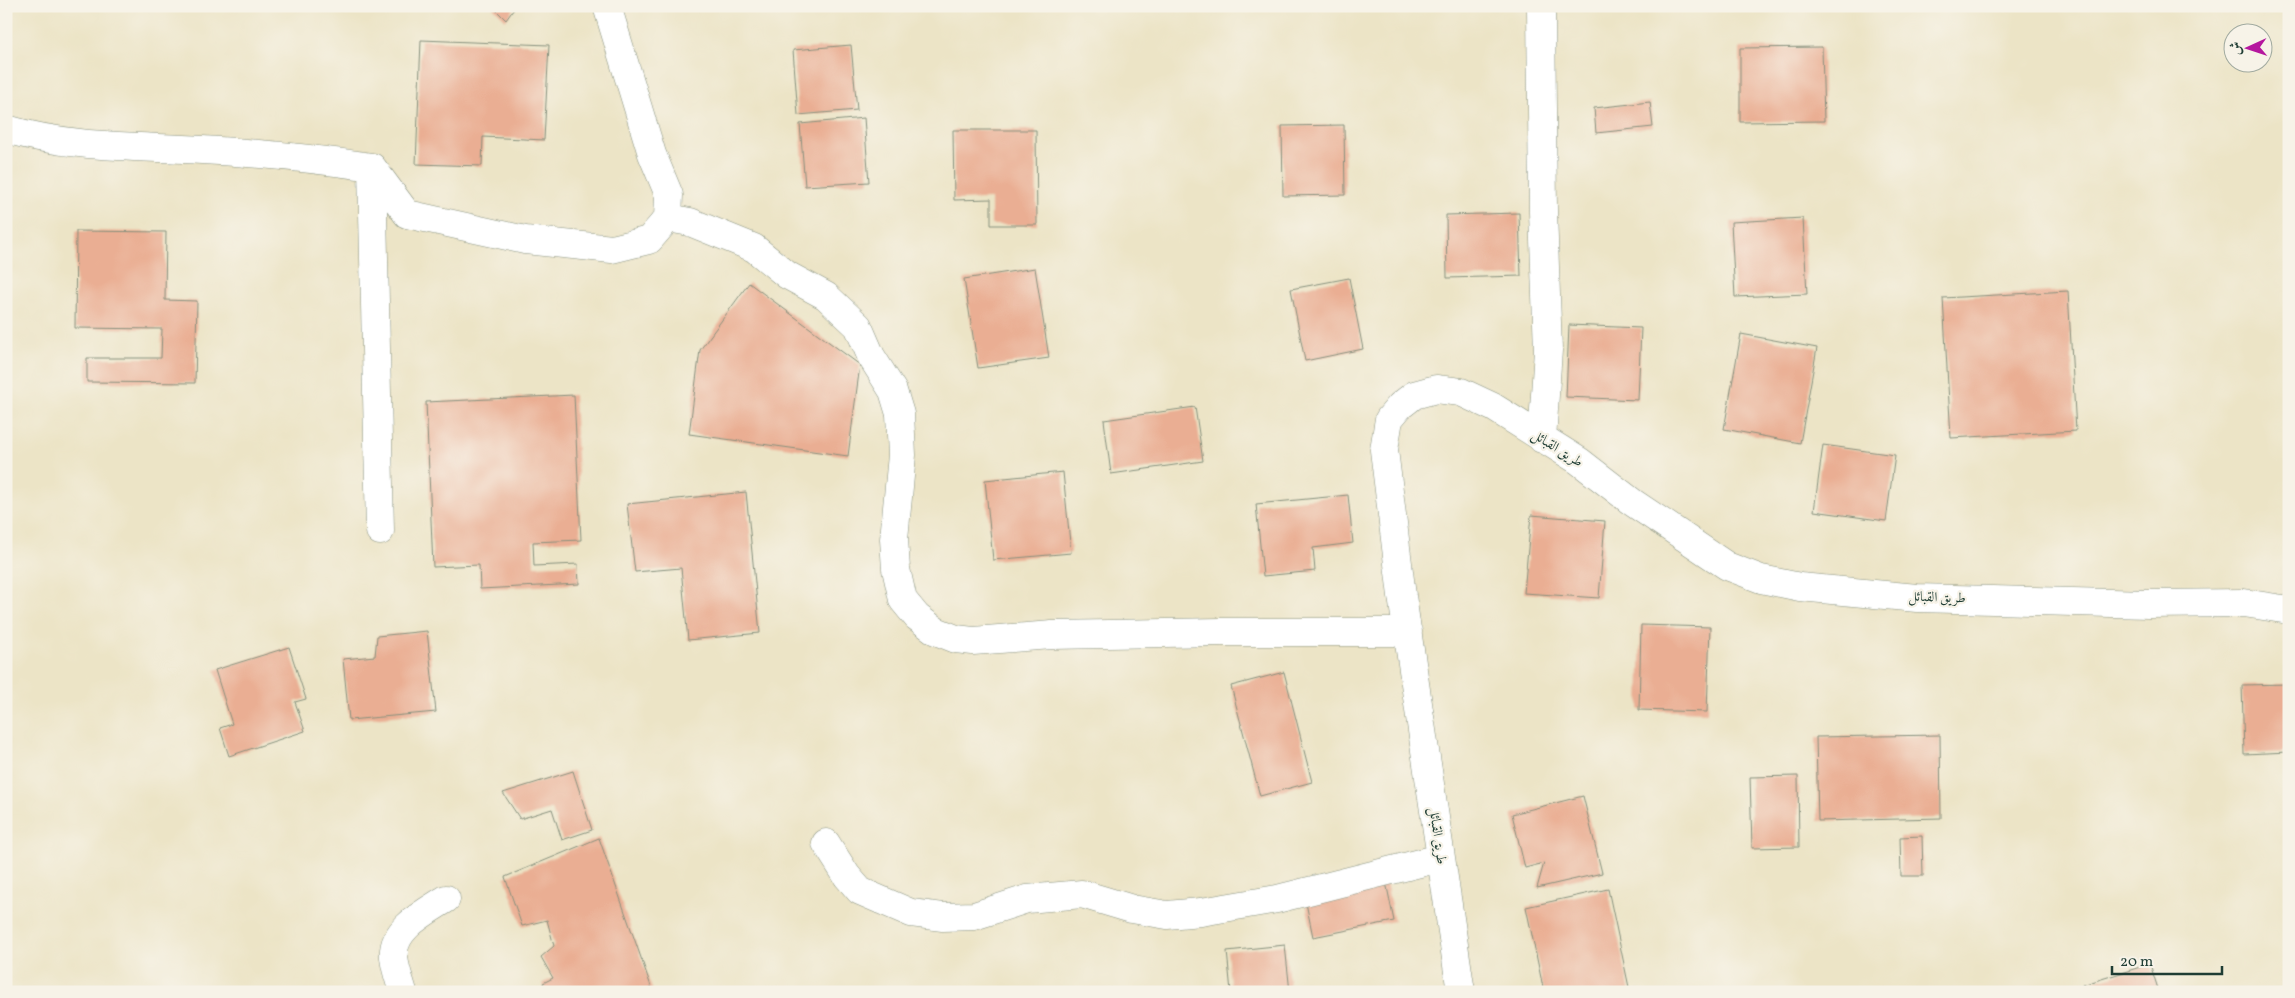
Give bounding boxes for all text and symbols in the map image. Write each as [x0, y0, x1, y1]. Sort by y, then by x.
north arrow [2222, 22, 2272, 72]
text: ش [2227, 41, 2246, 56]
street label: طريق القبائل [1528, 426, 1586, 472]
street label: طريق القبائل [1908, 588, 1966, 608]
street label: طريق القبائل [1424, 806, 1450, 866]
scale bar [2112, 943, 2222, 975]
text: 20 m [2120, 952, 2153, 973]

